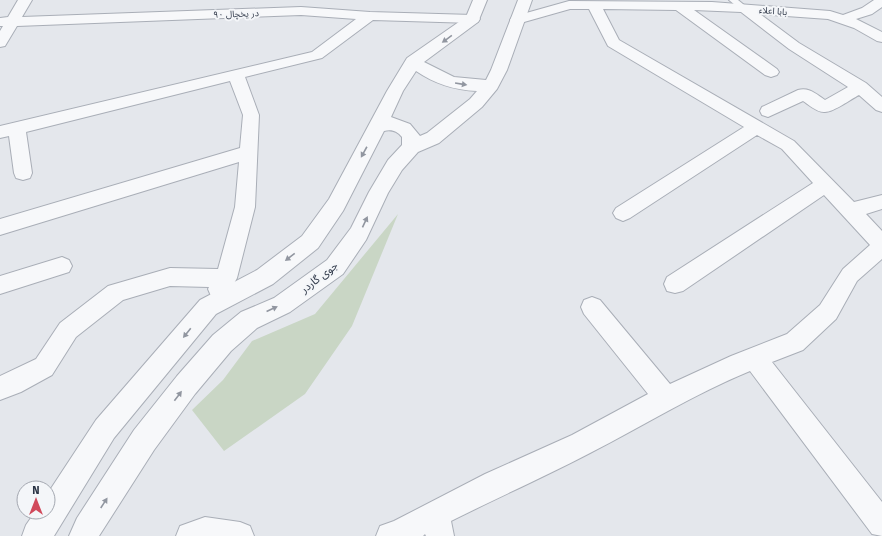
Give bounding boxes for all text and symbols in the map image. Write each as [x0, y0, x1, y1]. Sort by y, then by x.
street label: بابا اعلاء [758, 5, 787, 17]
street label: در یخچال ۹۰ [213, 8, 259, 21]
one-way arrow [442, 35, 452, 43]
one-way arrow [455, 81, 467, 87]
one-way arrow [360, 146, 367, 158]
one-way arrow [362, 217, 368, 228]
one-way arrow [284, 253, 295, 262]
street label: جوی گاردر [297, 259, 341, 297]
one-way arrow [267, 306, 278, 312]
one-way arrow [182, 328, 191, 339]
one-way arrow [174, 391, 182, 401]
north arrow [16, 480, 56, 520]
text: N [32, 484, 40, 497]
one-way arrow [100, 497, 107, 508]

